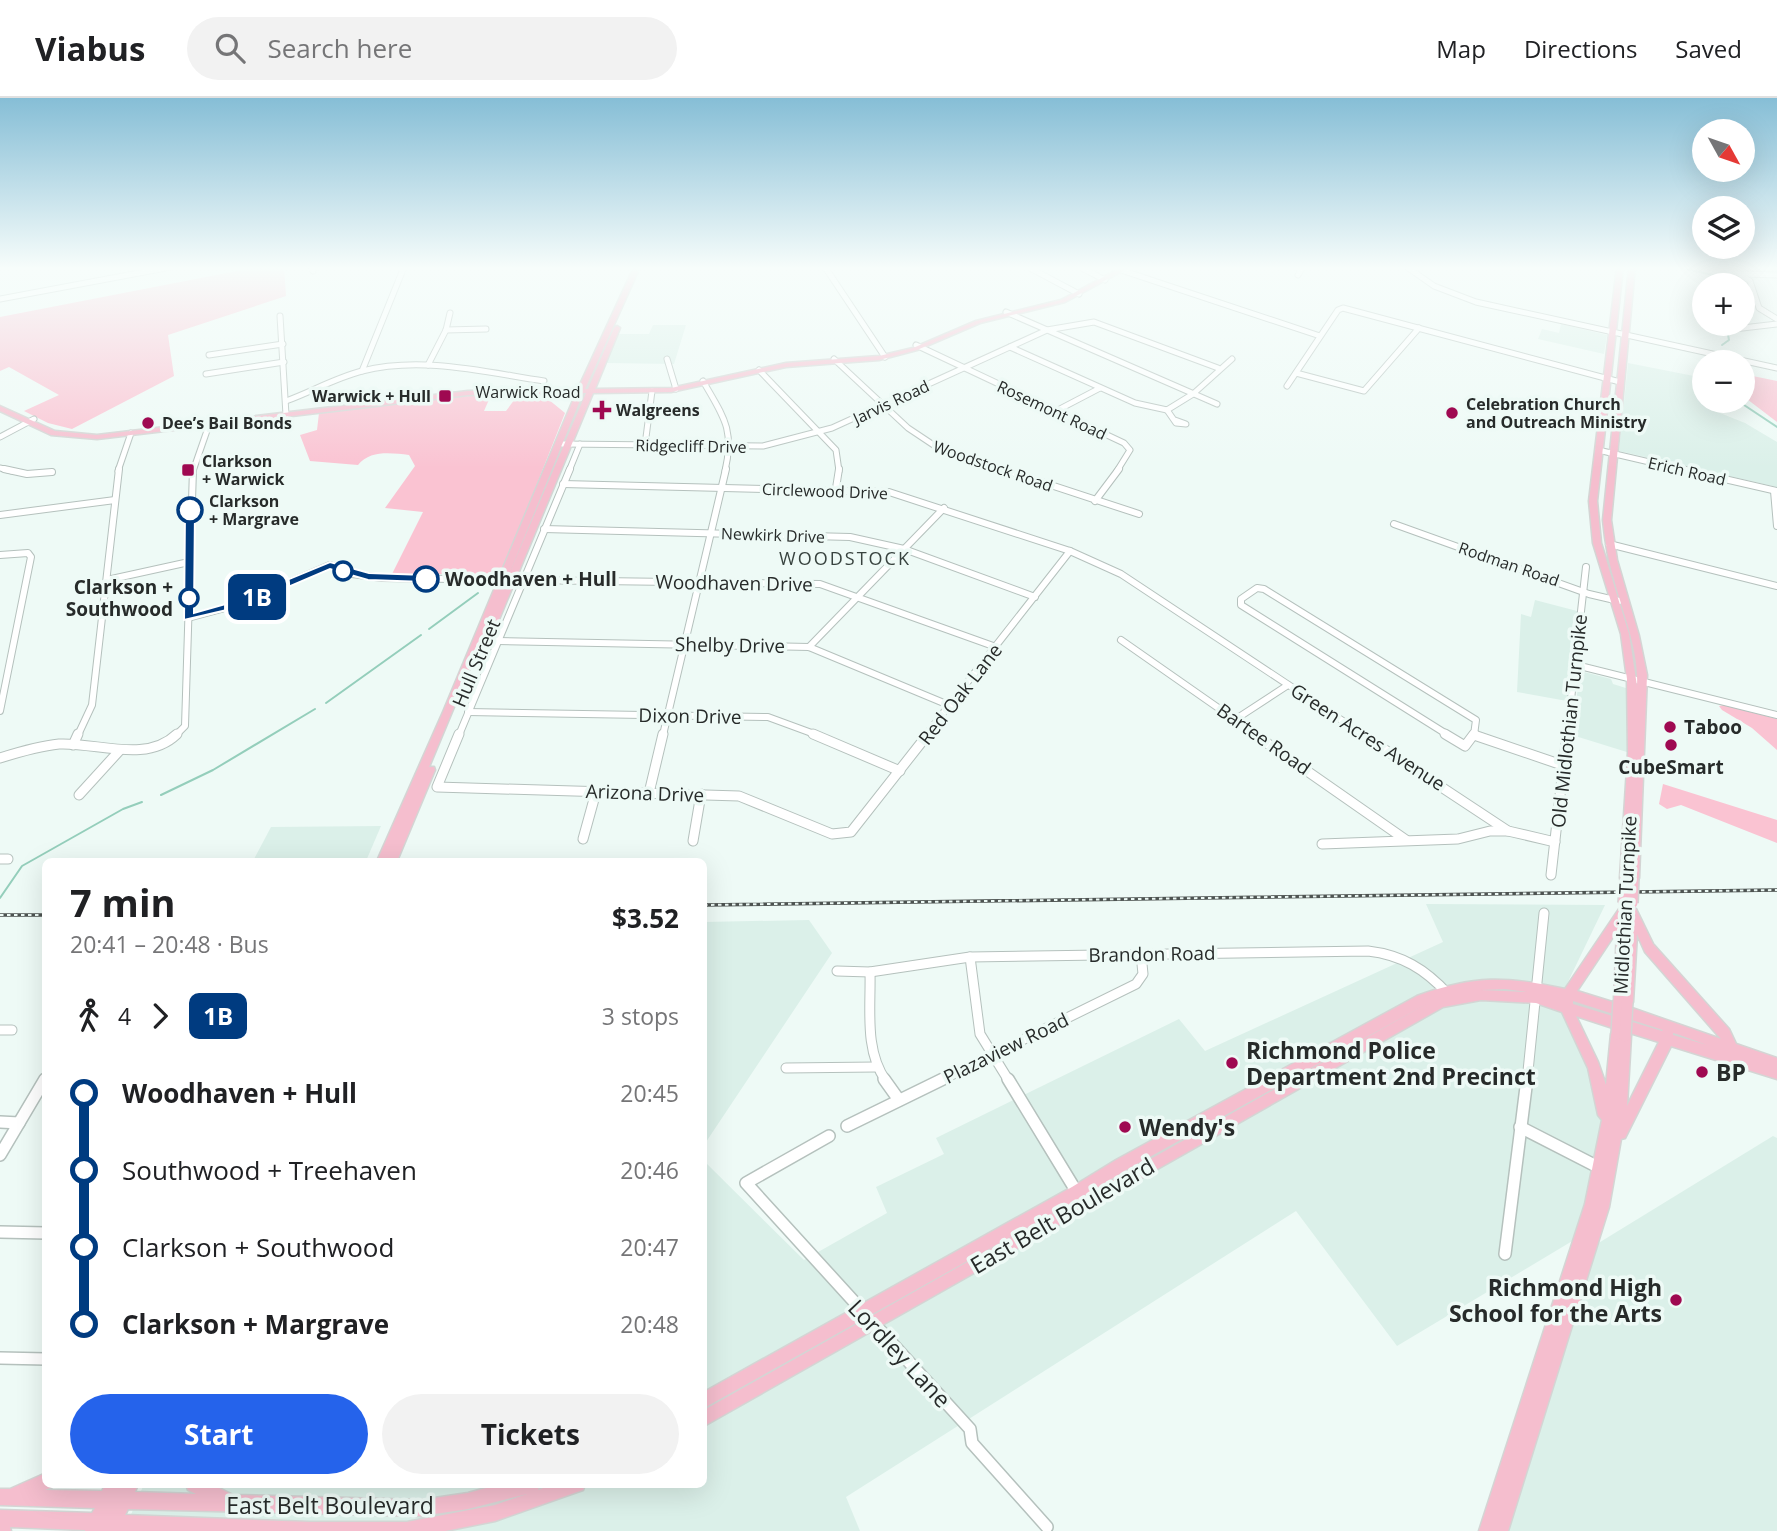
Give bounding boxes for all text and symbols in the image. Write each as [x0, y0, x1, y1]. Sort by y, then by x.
search box [187, 17, 677, 80]
text: Viabus [35, 26, 145, 71]
icon: search [211, 29, 249, 67]
text: Search here [267, 30, 412, 66]
text: Map [1436, 32, 1486, 65]
text: Directions [1524, 32, 1637, 65]
text: Saved [1675, 32, 1742, 65]
north arrow [1692, 119, 1755, 182]
map controls [1692, 119, 1755, 413]
button: layers [1692, 196, 1755, 259]
button: + [1692, 273, 1755, 336]
button: − [1692, 350, 1755, 413]
street label: Jarvis Road [848, 375, 933, 430]
street label: Rosemont Road [994, 375, 1110, 445]
street label: Warwick Road [475, 381, 581, 403]
place label: Warwick + Hull [312, 385, 431, 407]
marker: Warwick + Hull [437, 388, 453, 404]
place label: Celebration Church and Outreach Ministry [1466, 393, 1647, 433]
place label: Walgreens [616, 399, 700, 421]
marker: Walgreens [594, 402, 610, 418]
marker: Celebration Church and Outreach Ministry [1444, 405, 1460, 421]
place label: Dee’s Bail Bonds [162, 412, 292, 434]
marker: Dee’s Bail Bonds [140, 415, 156, 431]
street label: Ridgecliff Drive [635, 434, 747, 458]
street label: Woodstock Road [930, 435, 1056, 497]
place label: Clarkson + Warwick [202, 450, 285, 490]
street label: Erich Road [1646, 451, 1728, 491]
marker: Clarkson + Warwick [180, 462, 196, 478]
street label: Circlewood Drive [762, 478, 888, 504]
place label: Clarkson + Margrave [209, 490, 299, 530]
marker: Clarkson + Margrave [177, 497, 203, 523]
street label: Newkirk Drive [721, 522, 825, 548]
street label: Rodman Road [1456, 536, 1562, 592]
district label: WOODSTOCK [779, 546, 911, 570]
unlabelled marker [333, 561, 353, 581]
marker: Woodhaven + Hull [413, 566, 439, 592]
place label: Woodhaven + Hull [445, 566, 617, 592]
street label: Woodhaven Drive [655, 569, 813, 597]
place label: Clarkson + Southwood [66, 574, 173, 622]
line badge: 1B [226, 574, 288, 620]
text: 1B [242, 580, 272, 613]
marker: Clarkson + Southwood [179, 588, 199, 608]
street label: Old Midlothian Turnpike [1545, 613, 1593, 829]
street label: Hull Street [446, 615, 506, 711]
street label: Shelby Drive [675, 631, 785, 659]
street label: Red Oak Lane [912, 638, 1008, 750]
street label: Green Acres Avenue [1286, 677, 1450, 797]
street label: Bartee Road [1212, 697, 1316, 781]
street label: Dixon Drive [638, 702, 742, 730]
place label: Taboo [1684, 714, 1742, 740]
marker: Taboo [1662, 719, 1678, 735]
marker: CubeSmart [1663, 737, 1679, 753]
place label: CubeSmart [1618, 754, 1724, 780]
street label: Arizona Drive [585, 778, 705, 808]
street label: Midlothian Turnpike [1607, 815, 1643, 995]
text: 7 min [70, 876, 175, 928]
text: $3.52 [612, 900, 679, 936]
text: 20:41 – 20:48 · Bus [70, 928, 269, 960]
street label: Brandon Road [1088, 940, 1216, 968]
icon: walk [70, 997, 108, 1035]
icon: forward [141, 997, 179, 1035]
text: 1B [203, 999, 233, 1032]
text: 4 [118, 1000, 131, 1032]
text: 3 stops [602, 1000, 679, 1032]
street label: Plazaview Road [939, 1006, 1073, 1090]
place label: Richmond Police Department 2nd Precinct [1246, 1034, 1536, 1092]
marker: Richmond Police Department 2nd Precinct [1224, 1055, 1240, 1071]
place label: BP [1716, 1056, 1746, 1088]
marker: BP [1694, 1064, 1710, 1080]
text: Woodhaven + Hull [122, 1075, 357, 1111]
text: 20:45 [620, 1077, 679, 1109]
place label: Wendy's [1139, 1111, 1235, 1143]
marker: Wendy's [1117, 1119, 1133, 1135]
street label: East Belt Boulevard [964, 1149, 1160, 1281]
text: Southwood + Treehaven [122, 1152, 417, 1188]
text: 20:46 [620, 1154, 679, 1186]
text: Clarkson + Southwood [122, 1229, 394, 1265]
text: 20:47 [620, 1231, 679, 1263]
place label: Richmond High School for the Arts [1449, 1271, 1662, 1329]
street label: Lordley Lane [841, 1292, 959, 1414]
marker: Richmond High School for the Arts [1668, 1292, 1684, 1308]
text: Clarkson + Margrave [122, 1306, 389, 1342]
text: 20:48 [620, 1308, 679, 1340]
button: Start [70, 1394, 368, 1474]
button: Tickets [382, 1394, 679, 1474]
street label: East Belt Boulevard [226, 1489, 434, 1521]

